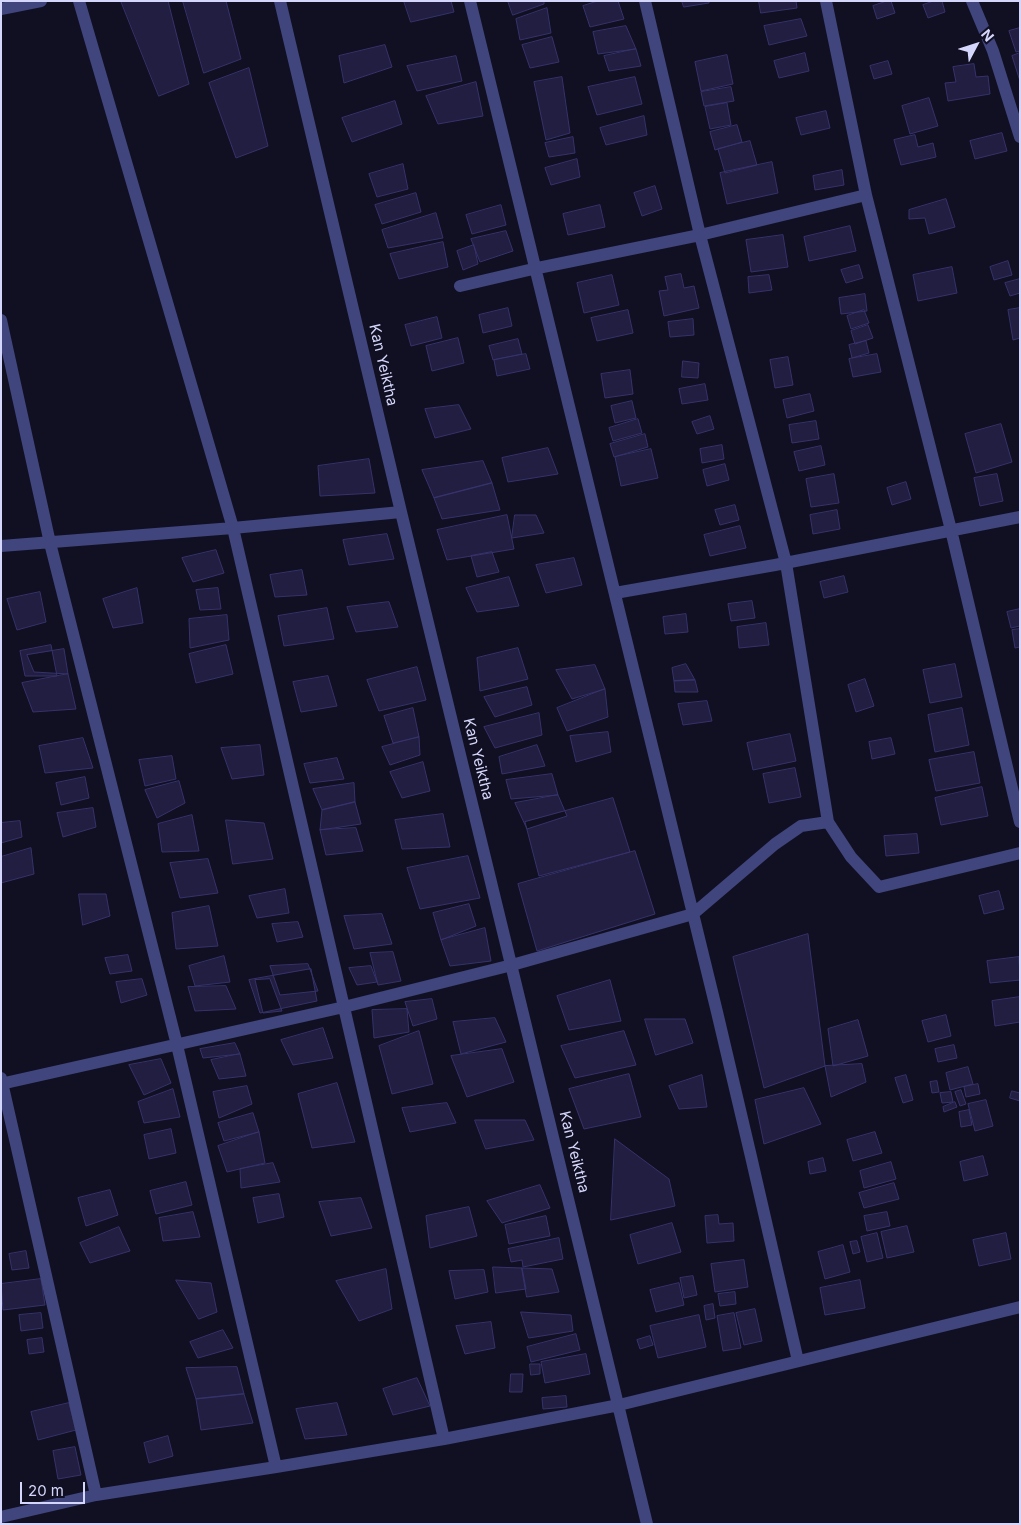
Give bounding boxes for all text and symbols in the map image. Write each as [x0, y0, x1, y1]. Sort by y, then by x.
north arrow [951, 20, 1001, 70]
text: N [978, 25, 998, 45]
street label: Kan Yeiktha [365, 322, 401, 408]
street label: Kan Yeiktha [459, 716, 497, 802]
street label: Kan Yeiktha [555, 1109, 593, 1195]
scale bar [22, 1472, 88, 1504]
text: 20 m [28, 1481, 64, 1500]

